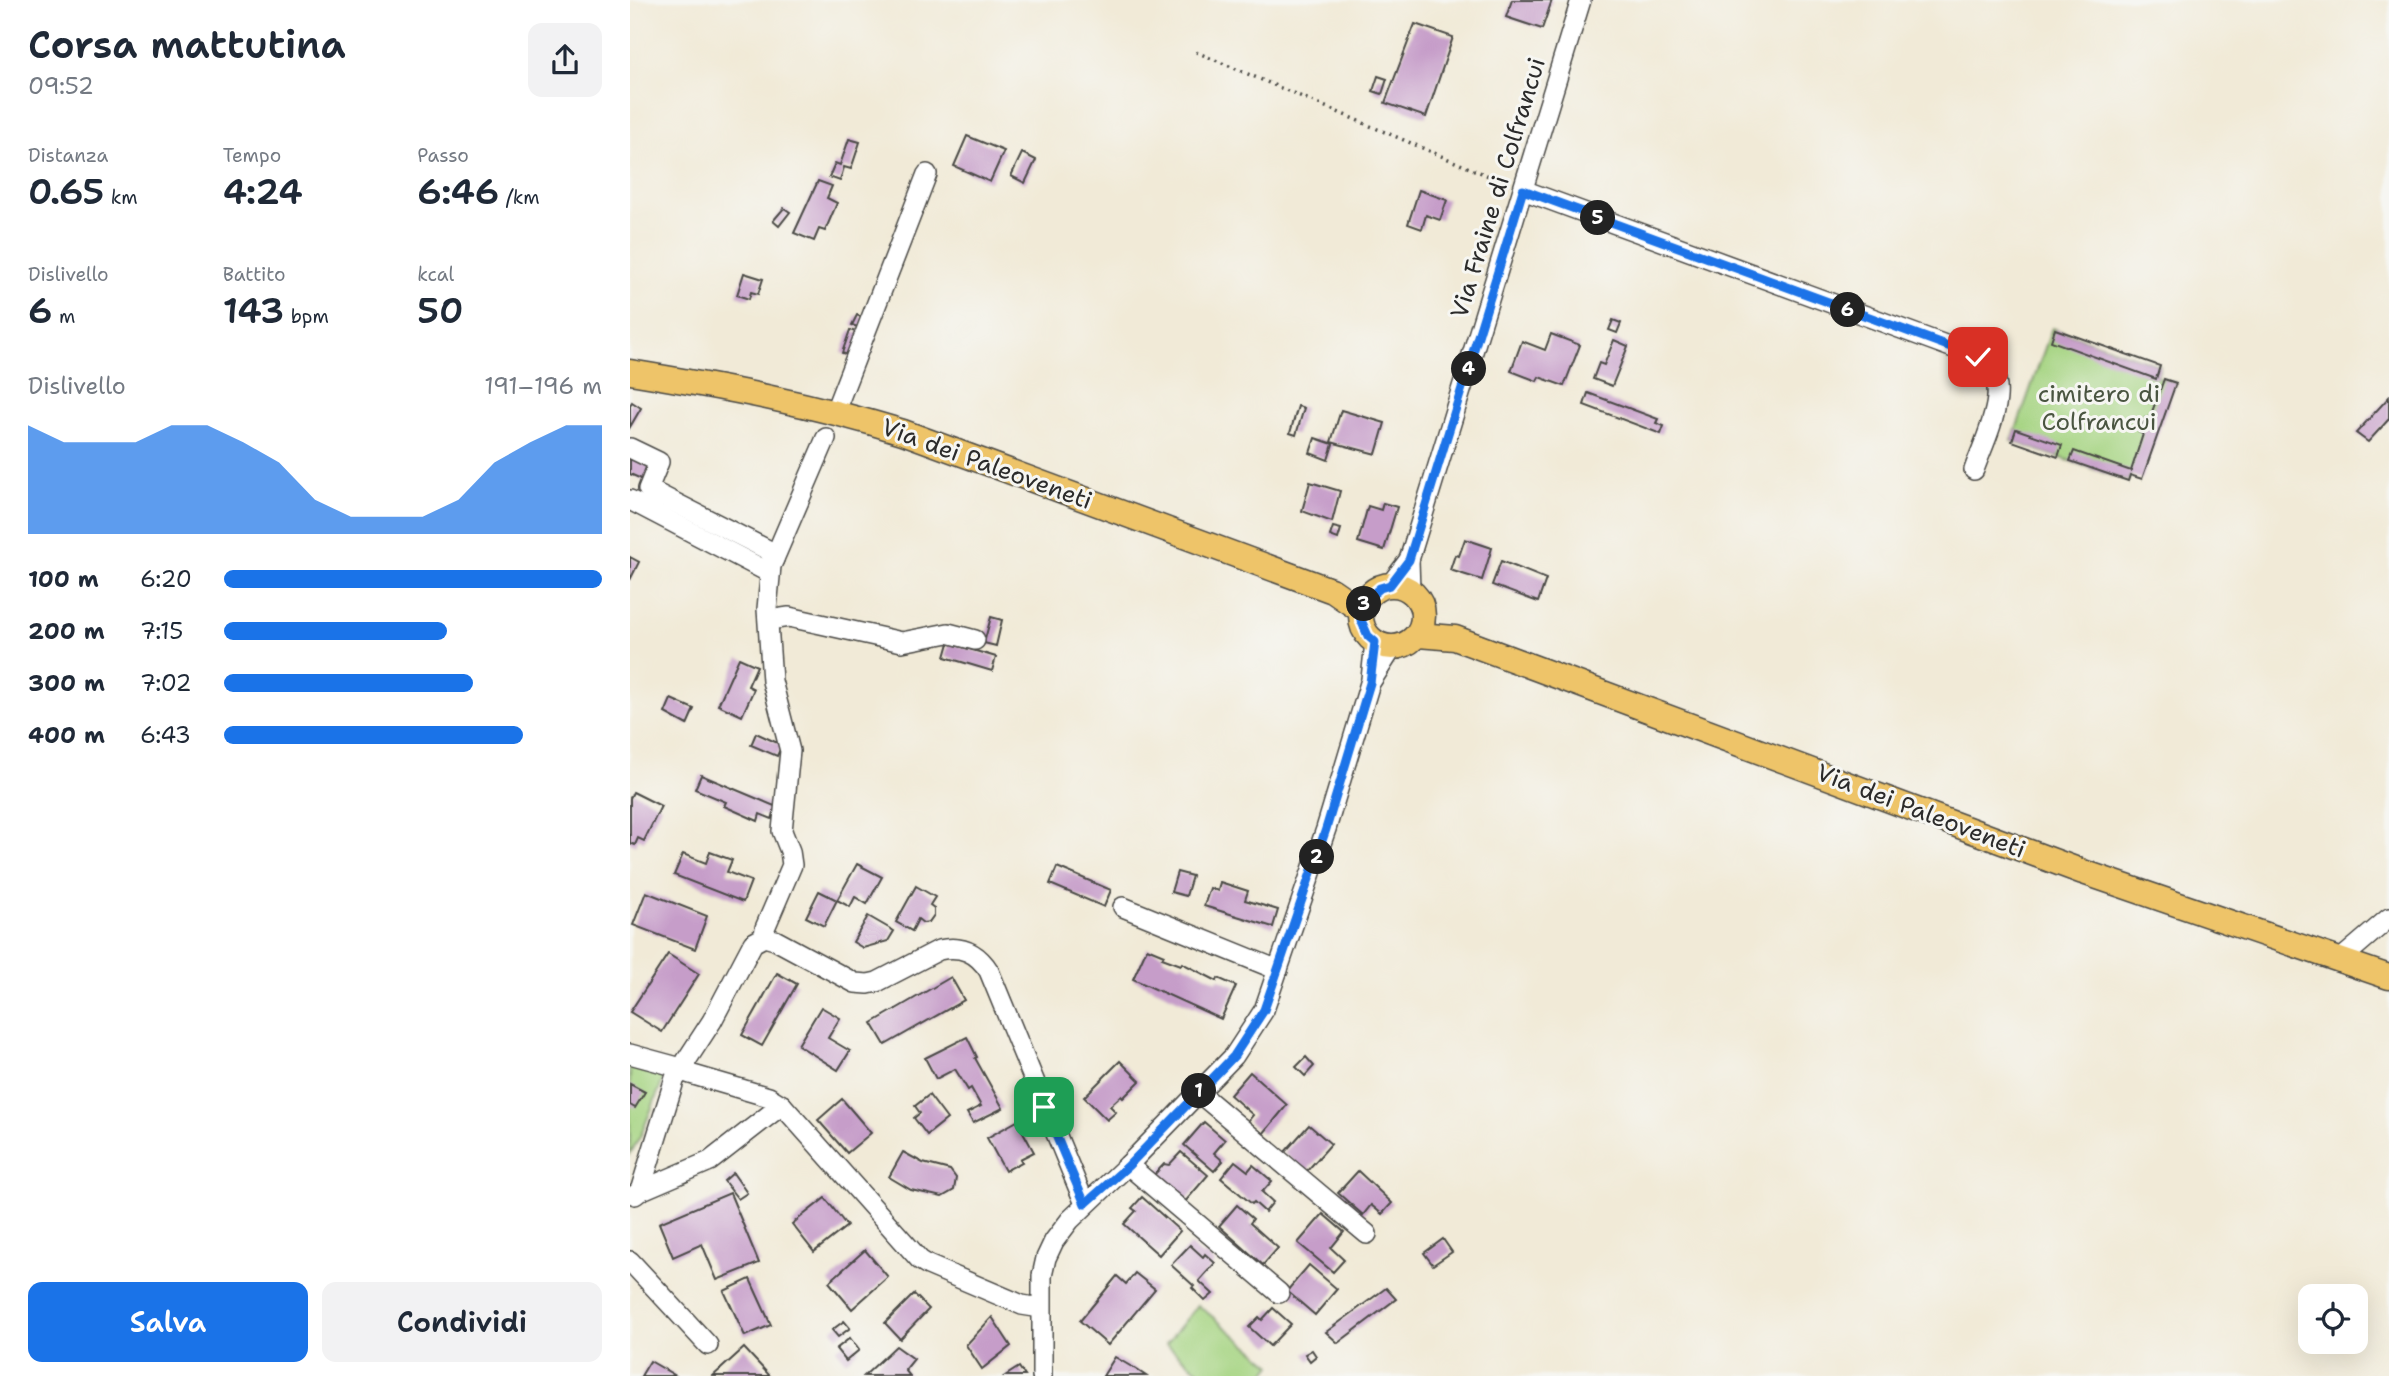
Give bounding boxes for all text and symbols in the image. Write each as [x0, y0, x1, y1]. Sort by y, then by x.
text: Corsa mattutina [28, 19, 346, 70]
button: share [528, 23, 602, 97]
street label: Via Fraine di Colfrancui [1443, 54, 1553, 322]
text: 09:52 [28, 71, 94, 101]
text: Distanza [28, 143, 108, 168]
text: Tempo [223, 143, 281, 168]
text: Passo [417, 143, 469, 168]
text: 0.65 [28, 168, 104, 215]
text: 4:24 [223, 168, 303, 215]
text: 6:46 [417, 168, 499, 215]
text: km [104, 185, 138, 210]
text: /km [499, 185, 540, 210]
pin: 5 [1580, 200, 1616, 235]
text: 5 [1592, 205, 1603, 230]
text: Dislivello [28, 262, 109, 287]
text: Battito [223, 262, 285, 287]
text: kcal [417, 262, 454, 287]
text: 6 [28, 287, 53, 334]
text: 143 [223, 287, 284, 334]
text: 50 [417, 287, 463, 334]
pin: 6 [1830, 292, 1866, 328]
text: 6 [1841, 297, 1854, 322]
text: m [53, 304, 75, 329]
text: bpm [284, 304, 329, 329]
pin [1948, 327, 2008, 387]
icon: check [1959, 338, 1997, 376]
pin: 4 [1452, 352, 1486, 386]
text: 4 [1462, 356, 1475, 381]
text: Dislivello [28, 371, 126, 401]
text: 191–196 m [484, 371, 602, 401]
park label: cimitero di Colfrancui [2038, 378, 2160, 438]
street label: Via dei Paleoveneti [877, 411, 1097, 517]
text: 100 m [28, 564, 99, 594]
text: 6:20 [140, 564, 192, 594]
pin: 3 [1346, 586, 1382, 622]
text: 3 [1357, 591, 1370, 616]
text: 200 m [28, 616, 105, 646]
text: 7:15 [140, 616, 183, 646]
text: 300 m [28, 668, 105, 698]
text: 7:02 [140, 668, 192, 698]
text: 400 m [28, 720, 105, 750]
text: 6:43 [140, 720, 191, 750]
street label: Via dei Paleoveneti [1812, 756, 2030, 866]
pin: 2 [1300, 840, 1334, 874]
text: 2 [1310, 844, 1323, 869]
pin: 1 [1182, 1074, 1216, 1108]
pin [1014, 1077, 1074, 1137]
text: 1 [1194, 1078, 1203, 1103]
icon: arrive [1025, 1088, 1063, 1126]
button: Salva [28, 1282, 308, 1362]
button: Condividi [322, 1282, 602, 1362]
map controls [2298, 1284, 2368, 1354]
button: locate [2298, 1284, 2368, 1354]

